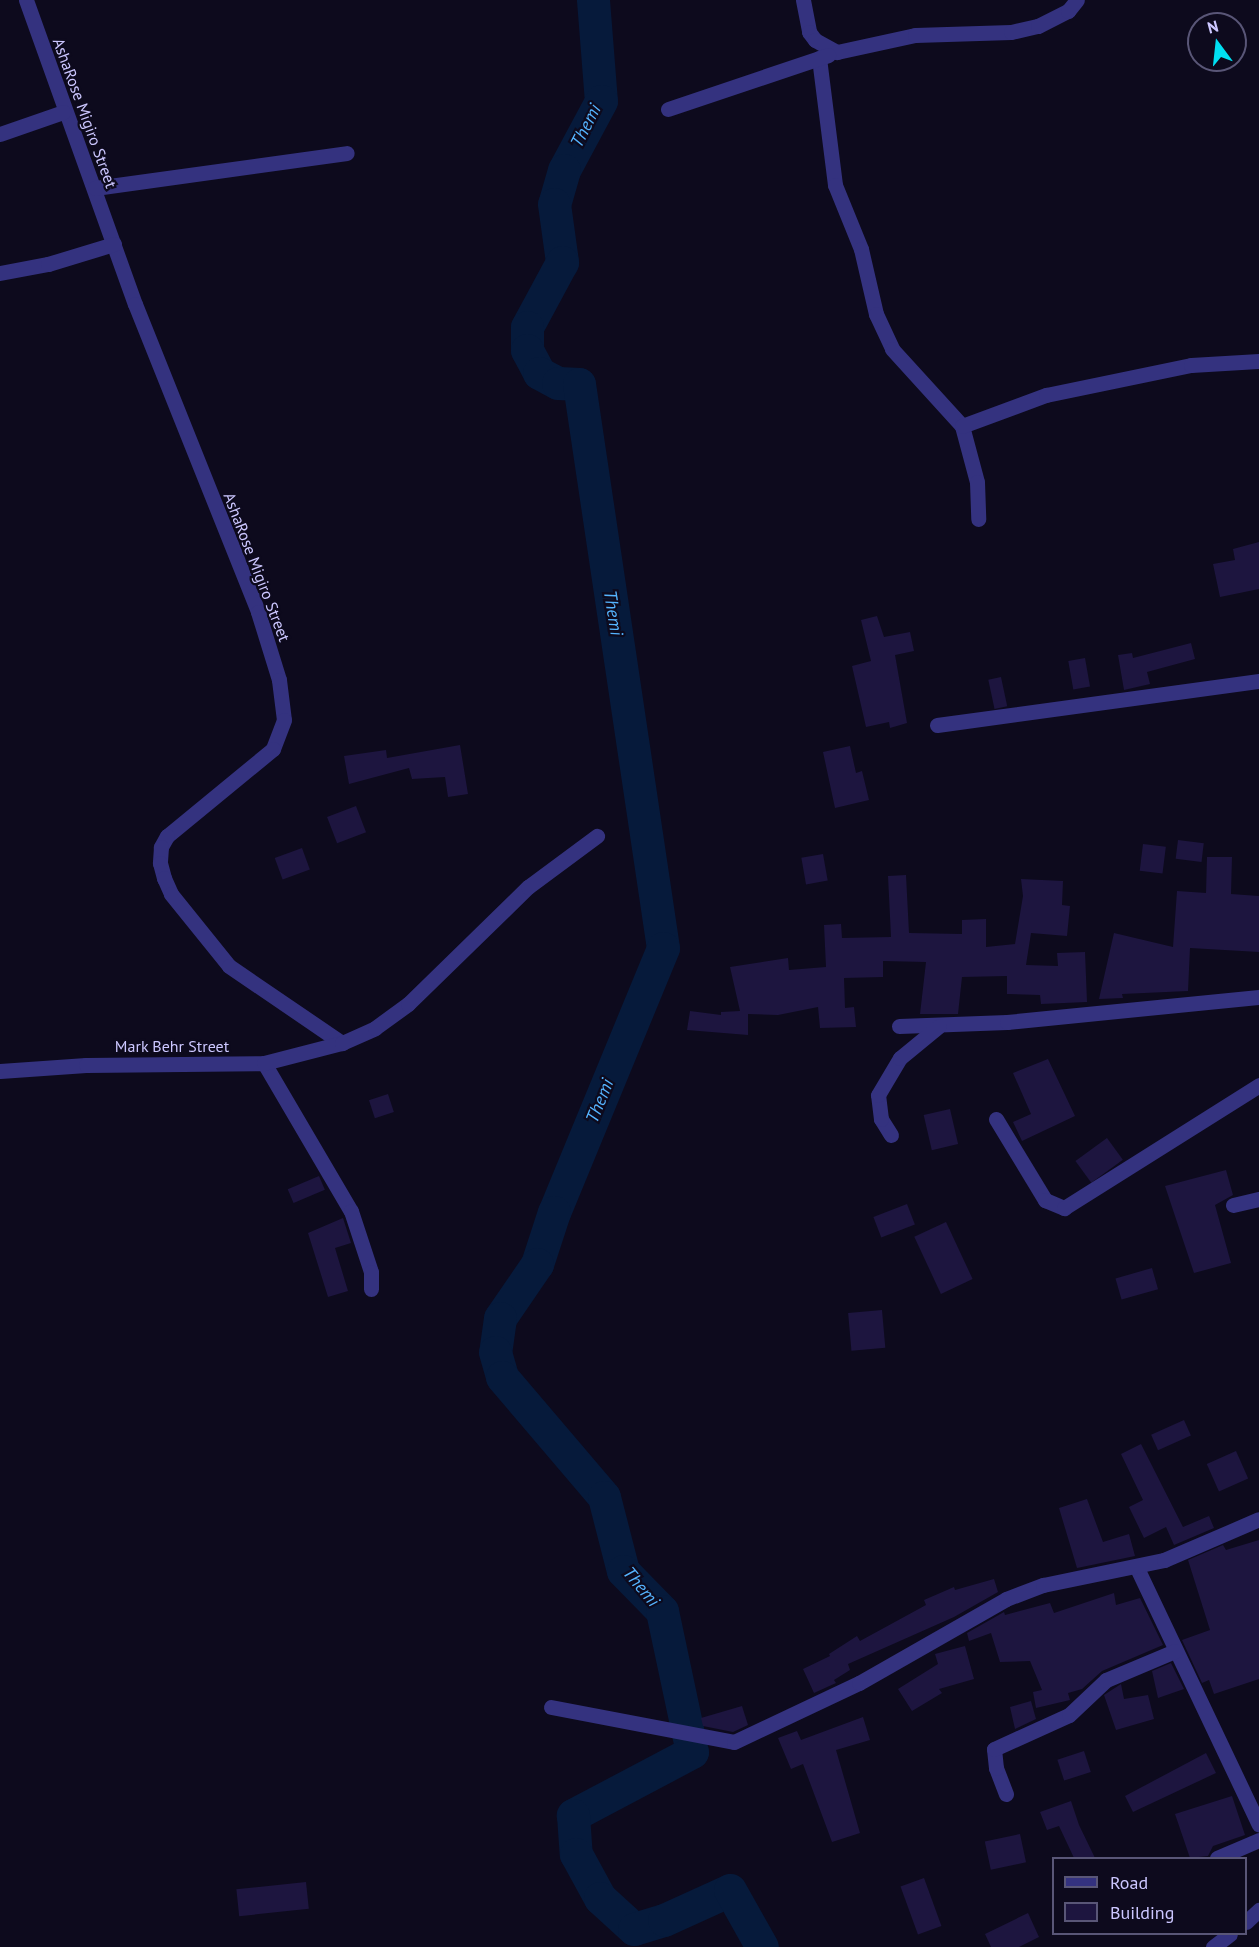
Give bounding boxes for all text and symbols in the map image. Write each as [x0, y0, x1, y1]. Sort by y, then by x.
north arrow [1187, 12, 1247, 72]
text: N [1205, 16, 1221, 38]
street label: AshaRose Migiro Street [49, 35, 121, 191]
water label: Themi [566, 101, 606, 151]
street label: AshaRose Migiro Street [220, 490, 294, 644]
water label: Themi [599, 589, 627, 637]
street label: Mark Behr Street [115, 1036, 229, 1056]
water label: Themi [581, 1076, 619, 1126]
water label: Themi [618, 1563, 664, 1611]
legend [1052, 1857, 1247, 1935]
text: Road [1110, 1871, 1148, 1894]
text: Building [1110, 1901, 1174, 1924]

